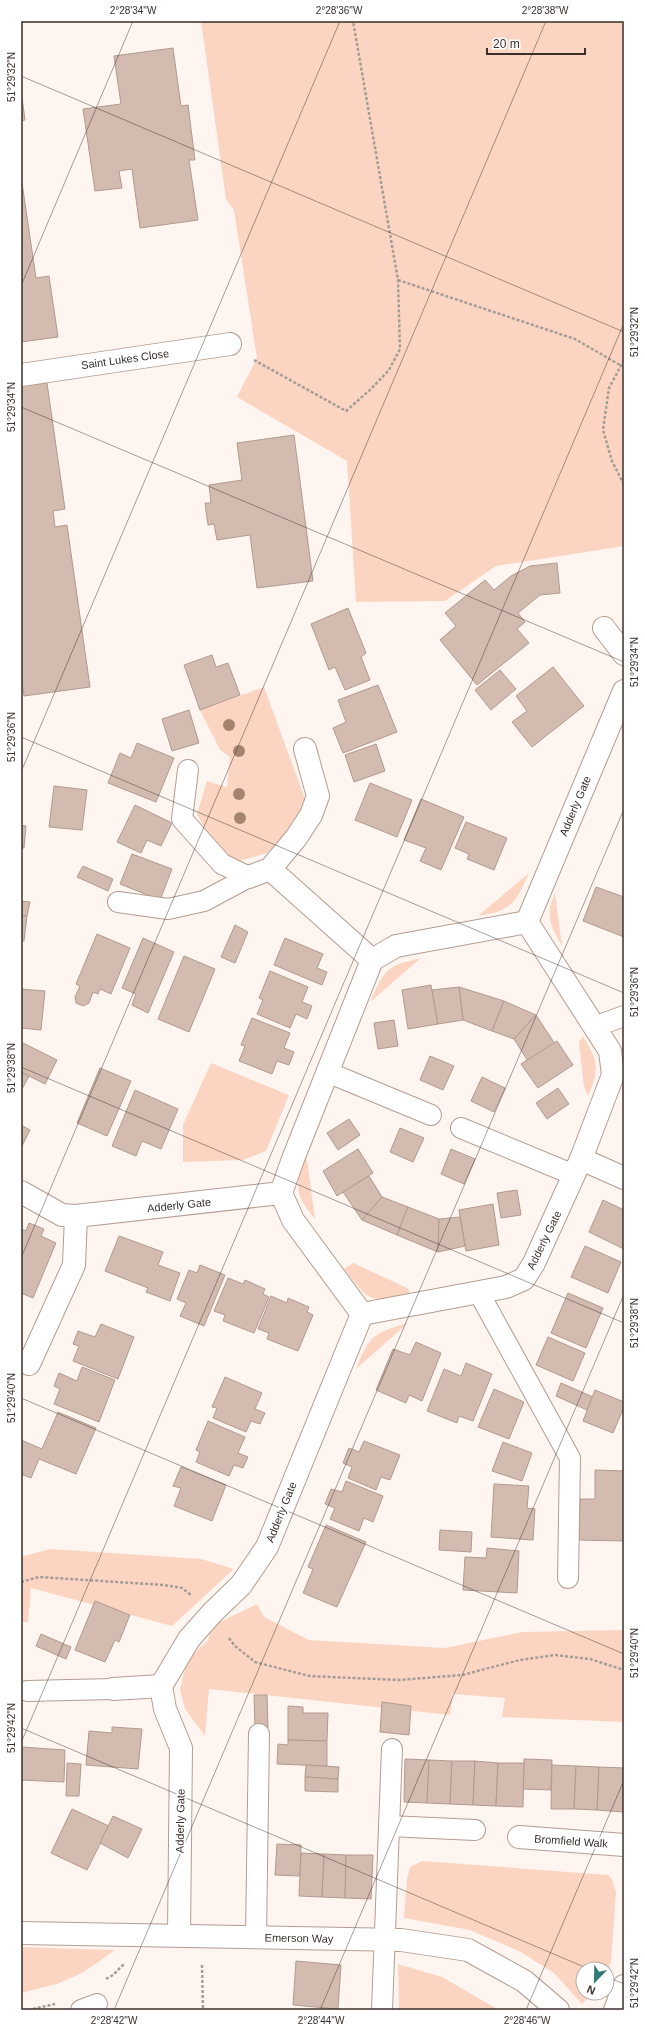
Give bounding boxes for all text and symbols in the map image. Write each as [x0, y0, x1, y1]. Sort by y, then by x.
text: 2°28'34"W [110, 5, 157, 16]
text: 2°28'36"W [316, 5, 363, 16]
text: 2°28'38"W [522, 5, 569, 16]
scale bar [487, 30, 585, 56]
text: 20 m [493, 37, 520, 51]
text: 51°29'32"N [6, 52, 17, 102]
text: 51°29'32"N [629, 307, 640, 357]
street label: Saint Lukes Close [80, 347, 170, 371]
text: 51°29'34"N [6, 382, 17, 432]
text: 51°29'34"N [629, 637, 640, 687]
text: 51°29'36"N [6, 712, 17, 762]
street label: Adderly Gate [557, 774, 593, 838]
text: 51°29'36"N [629, 967, 640, 1017]
text: 51°29'38"N [6, 1043, 17, 1093]
street label: Adderly Gate [146, 1196, 212, 1214]
street label: Adderly Gate [525, 1209, 563, 1271]
text: 51°29'38"N [629, 1298, 640, 1348]
text: 51°29'40"N [6, 1373, 17, 1423]
street label: Adderly Gate [263, 1480, 299, 1544]
text: 51°29'40"N [629, 1628, 640, 1678]
text: 51°29'42"N [6, 1703, 17, 1753]
street label: Adderly Gate [173, 1789, 187, 1853]
street label: Bromfield Walk [534, 1832, 609, 1850]
street label: Emerson Way [265, 1931, 334, 1945]
text: 51°29'42"N [629, 1958, 640, 2008]
north arrow [575, 1961, 615, 2001]
text: N [585, 1983, 597, 1997]
text: 2°28'42"W [91, 2015, 138, 2026]
text: 2°28'44"W [298, 2015, 345, 2026]
text: 2°28'46"W [504, 2015, 551, 2026]

